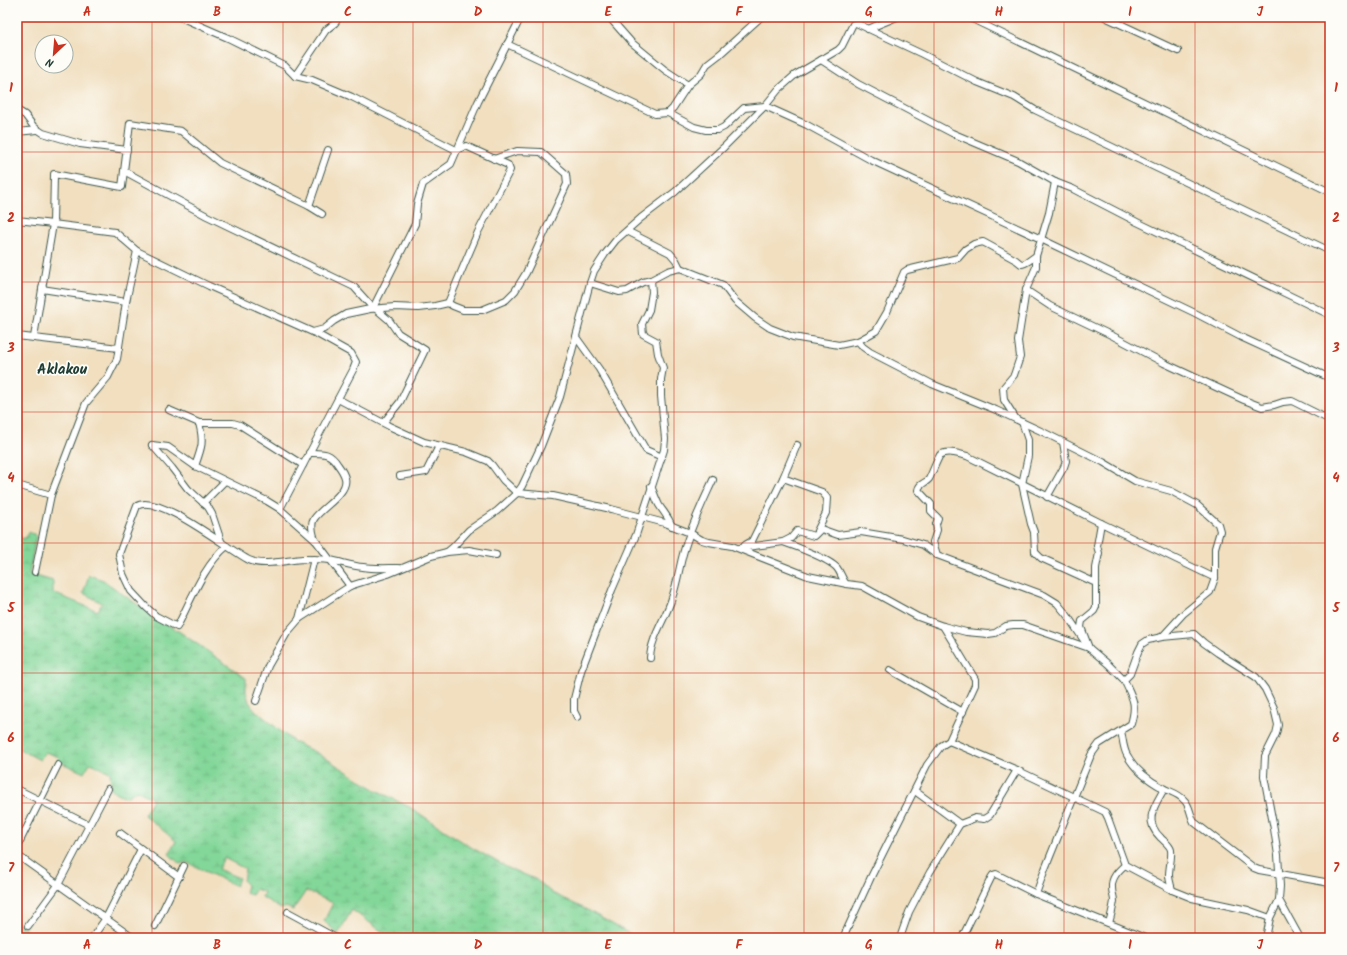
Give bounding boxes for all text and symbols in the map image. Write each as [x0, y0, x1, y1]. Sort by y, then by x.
text: A [83, 2, 91, 23]
text: B [213, 2, 221, 23]
text: C [344, 2, 352, 23]
text: D [474, 2, 483, 23]
text: E [604, 2, 612, 23]
text: F [735, 2, 743, 23]
text: G [865, 2, 873, 23]
text: H [995, 2, 1004, 23]
text: I [1128, 2, 1132, 23]
text: J [1257, 2, 1264, 23]
north arrow [34, 34, 74, 74]
text: N [43, 52, 57, 72]
text: 1 [9, 78, 13, 99]
text: 1 [1334, 78, 1338, 99]
text: 2 [7, 208, 15, 229]
text: 2 [1332, 208, 1340, 229]
text: 3 [6, 338, 15, 359]
text: 3 [1331, 338, 1340, 359]
district label: Aklakou [37, 358, 88, 382]
text: 4 [7, 468, 15, 489]
text: 4 [1332, 468, 1340, 489]
text: 5 [7, 598, 16, 619]
text: 5 [1332, 598, 1341, 619]
text: 6 [7, 728, 15, 749]
text: 6 [1332, 728, 1340, 749]
text: 7 [8, 858, 15, 879]
text: 7 [1333, 858, 1340, 879]
text: A [83, 935, 91, 955]
text: B [213, 935, 221, 955]
text: C [344, 935, 352, 955]
text: D [474, 935, 483, 955]
text: E [604, 935, 612, 955]
text: F [735, 935, 743, 955]
text: G [865, 935, 873, 955]
text: H [995, 935, 1004, 955]
text: I [1128, 935, 1132, 955]
text: J [1257, 935, 1264, 955]

